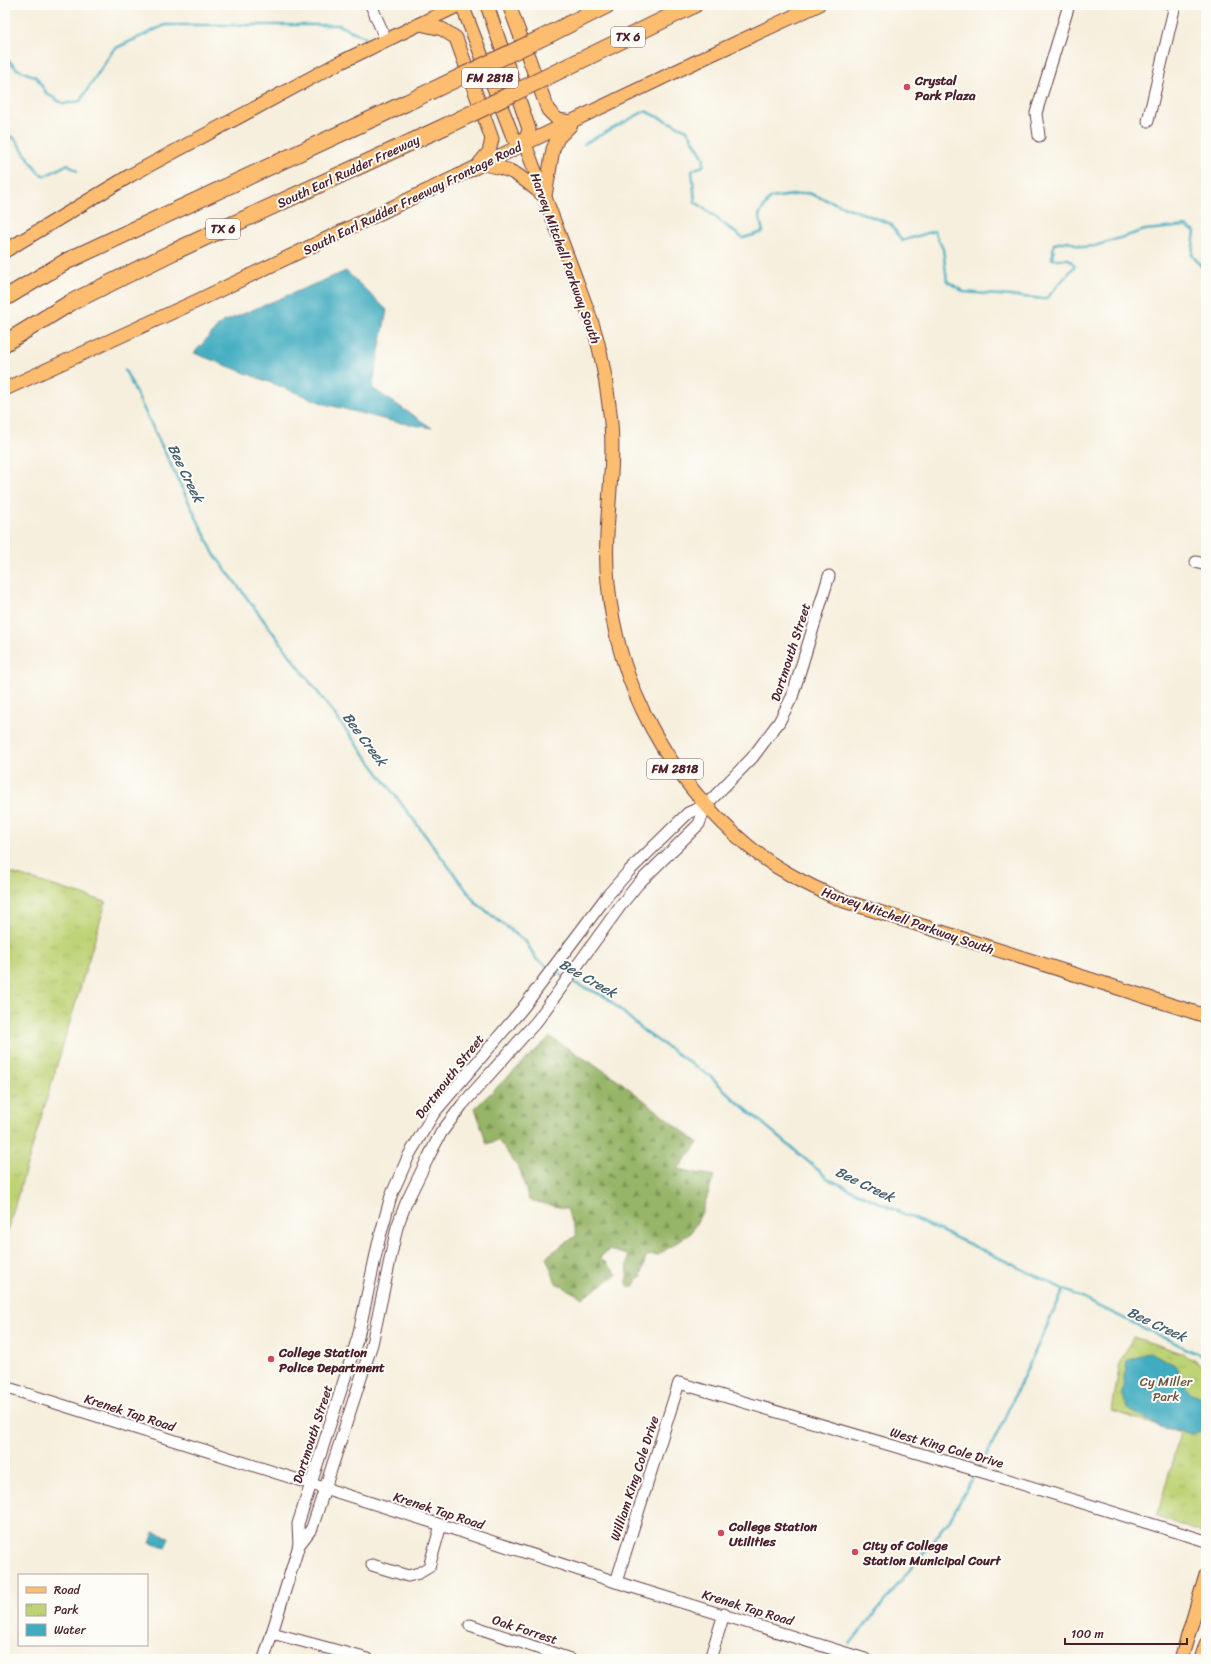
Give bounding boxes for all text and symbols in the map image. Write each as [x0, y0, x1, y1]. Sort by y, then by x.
road number: TX 6 [611, 27, 645, 47]
road number: FM 2818 [462, 68, 518, 88]
place label: Crystal Park Plaza [914, 69, 976, 107]
marker: Crystal Park Plaza [902, 82, 912, 92]
street label: South Earl Rudder Freeway [273, 128, 424, 215]
street label: South Earl Rudder Freeway Frontage Road [299, 135, 527, 262]
street label: Harvey Mitchell Parkway South [524, 169, 607, 347]
road number: TX 6 [206, 219, 240, 239]
water label: Bee Creek [161, 440, 211, 508]
street label: Dartmouth Street [764, 600, 817, 704]
water label: Bee Creek [336, 707, 394, 773]
road number: FM 2818 [647, 759, 703, 779]
street label: Harvey Mitchell Parkway South [819, 880, 997, 961]
water label: Bee Creek [554, 952, 623, 1006]
street label: Dartmouth Street [409, 1029, 490, 1124]
water label: Bee Creek [831, 1159, 900, 1210]
water label: Bee Creek [1123, 1300, 1192, 1350]
place label: College Station Police Department [278, 1341, 385, 1379]
marker: College Station Police Department [266, 1354, 276, 1364]
park label: Cy Miller Park [1140, 1370, 1193, 1408]
street label: Dartmouth Street [286, 1382, 339, 1486]
street label: Krenek Tap Road [81, 1387, 179, 1438]
street label: William King Cole Drive [603, 1412, 666, 1544]
street label: West King Cole Drive [887, 1420, 1006, 1475]
street label: Krenek Tap Road [390, 1485, 488, 1536]
place label: College Station Utilities [728, 1515, 818, 1553]
marker: College Station Utilities [716, 1528, 726, 1538]
place label: City of College Station Municipal Court [862, 1534, 1001, 1572]
marker: City of College Station Municipal Court [850, 1547, 860, 1557]
legend [18, 1574, 148, 1646]
text: Road [54, 1579, 81, 1601]
street label: Krenek Tap Road [699, 1583, 798, 1633]
text: Park [54, 1599, 79, 1621]
street label: Oak Forrest [489, 1608, 561, 1651]
text: Water [54, 1619, 87, 1641]
scale bar [1065, 1620, 1187, 1646]
text: 100 m [1071, 1623, 1104, 1645]

